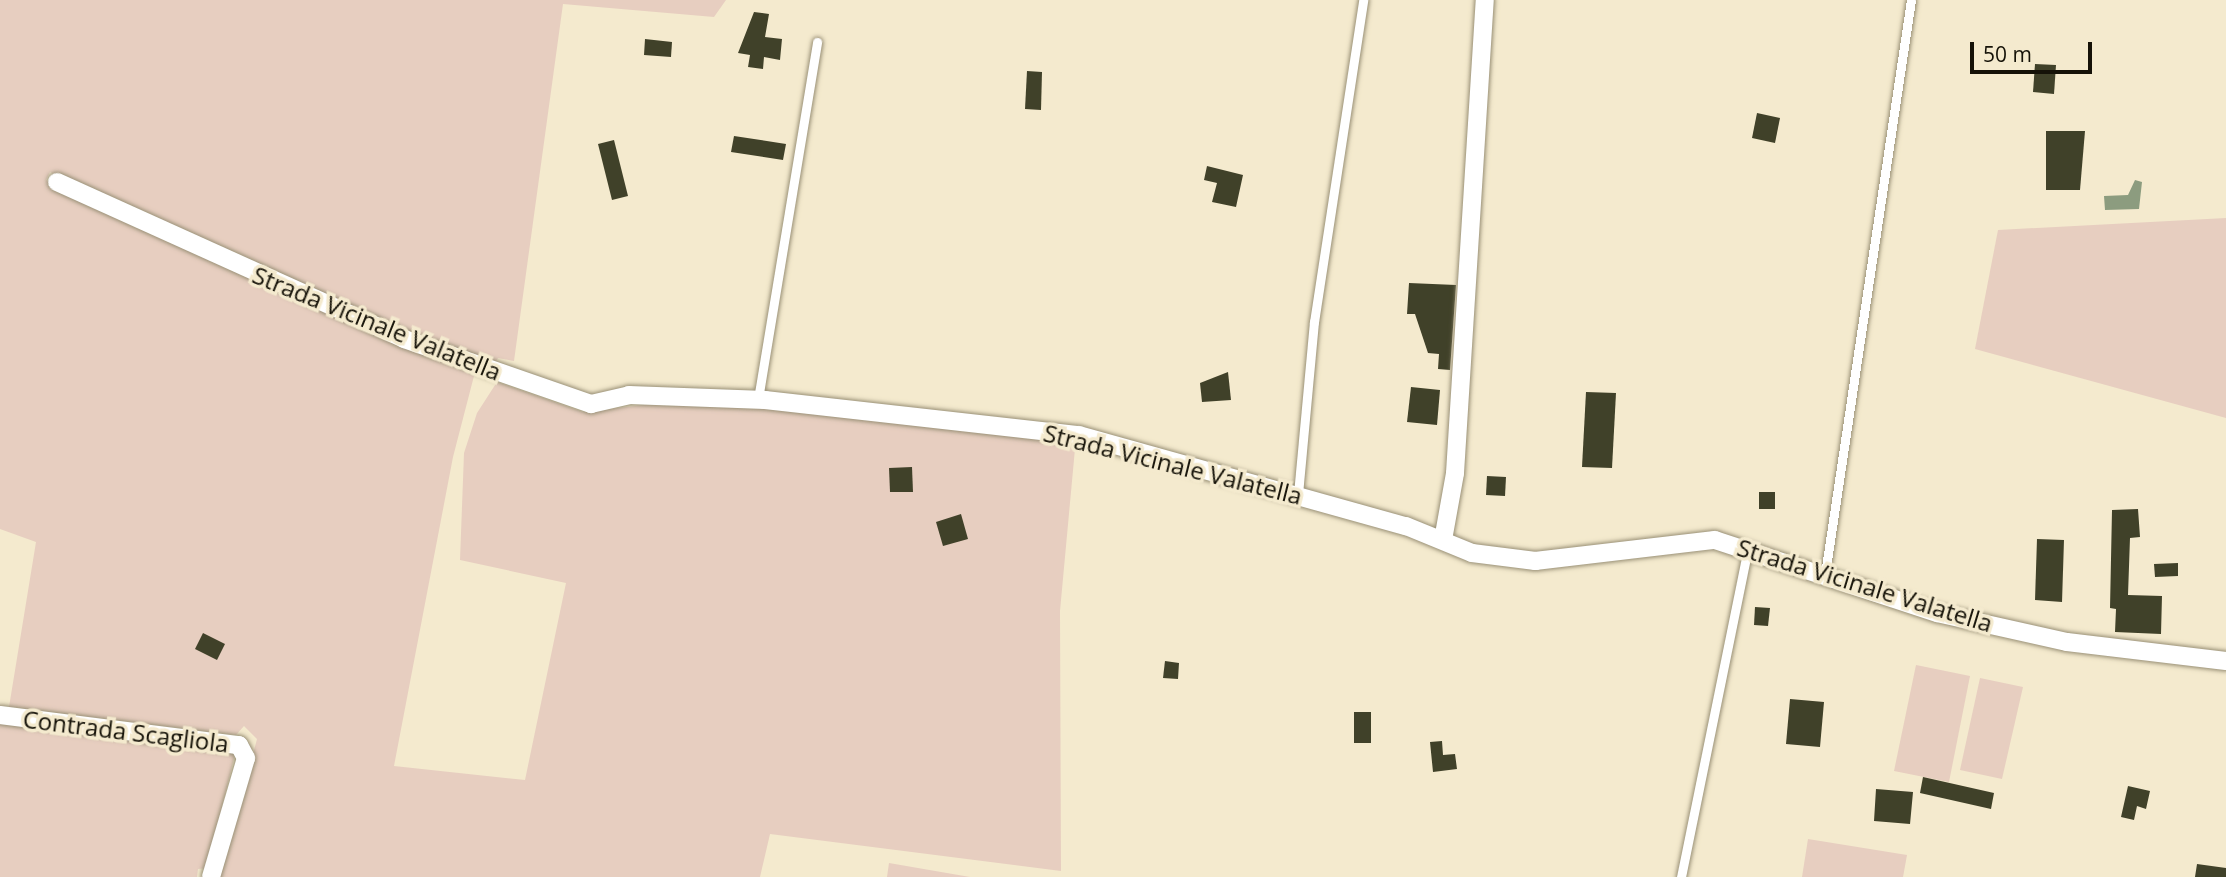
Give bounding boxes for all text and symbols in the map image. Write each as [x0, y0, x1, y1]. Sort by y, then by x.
scale bar [1974, 28, 2096, 72]
text: 50 m [1983, 40, 2032, 68]
street label: Strada Vicinale Valatella [249, 260, 505, 386]
street label: Strada Vicinale Valatella [1041, 418, 1305, 510]
street label: Strada Vicinale Valatella [1734, 532, 1996, 638]
street label: Contrada Scagliola [21, 704, 231, 758]

